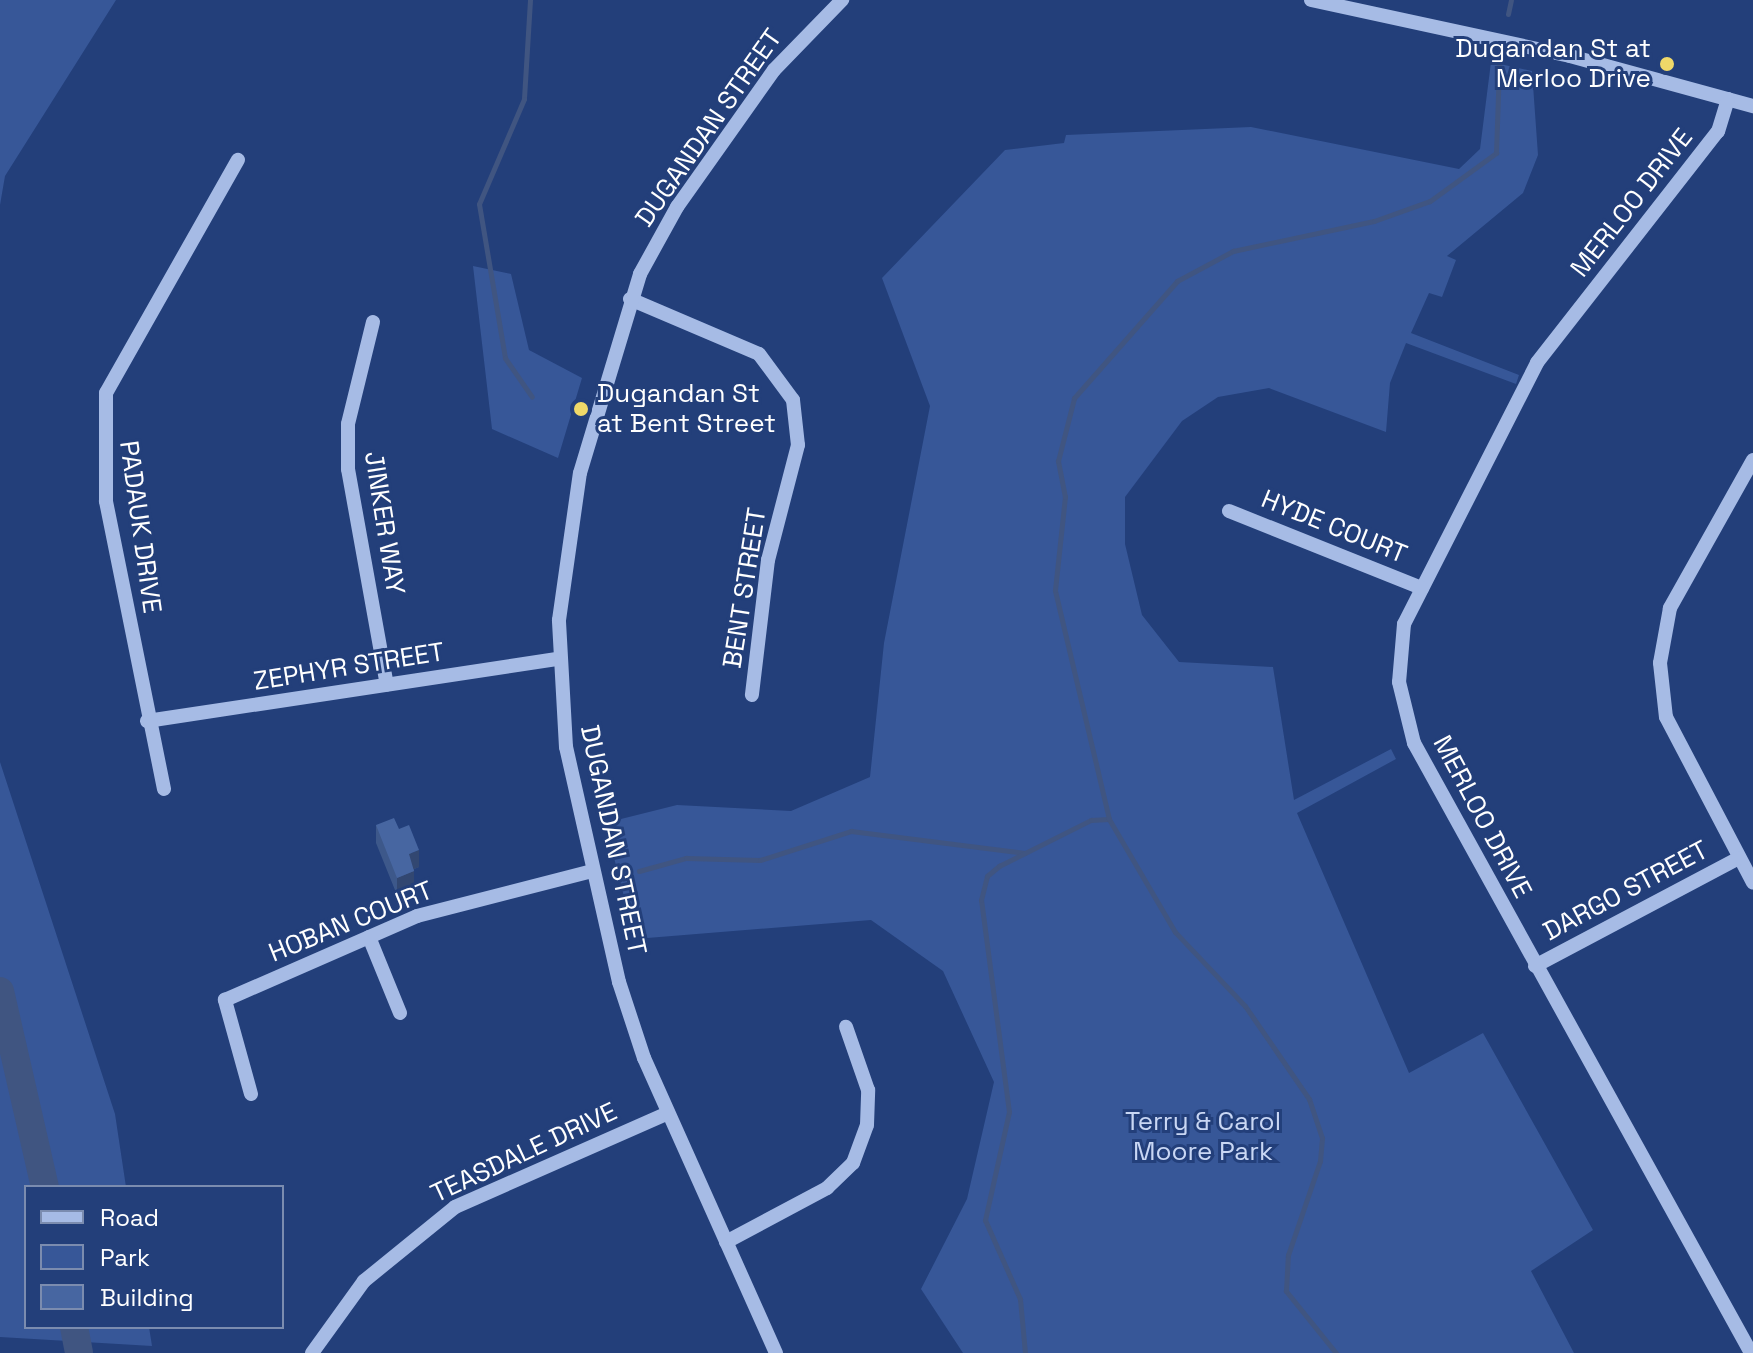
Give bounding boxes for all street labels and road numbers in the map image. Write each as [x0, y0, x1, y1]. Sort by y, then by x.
street label: DUGANDAN STREET [629, 23, 789, 233]
street label: MERLOO DRIVE [1564, 123, 1700, 283]
street label: PADAUK DRIVE [112, 439, 168, 615]
street label: JINKER WAY [357, 449, 411, 597]
street label: HYDE COURT [1257, 484, 1411, 570]
street label: BENT STREET [717, 505, 773, 671]
street label: ZEPHYR STREET [251, 637, 447, 697]
street label: DUGANDAN STREET [573, 722, 653, 958]
street label: MERLOO DRIVE [1426, 730, 1538, 904]
street label: DARGO STREET [1538, 834, 1714, 948]
street label: HOBAN COURT [264, 875, 438, 969]
street label: TEASDALE DRIVE [426, 1096, 622, 1210]

